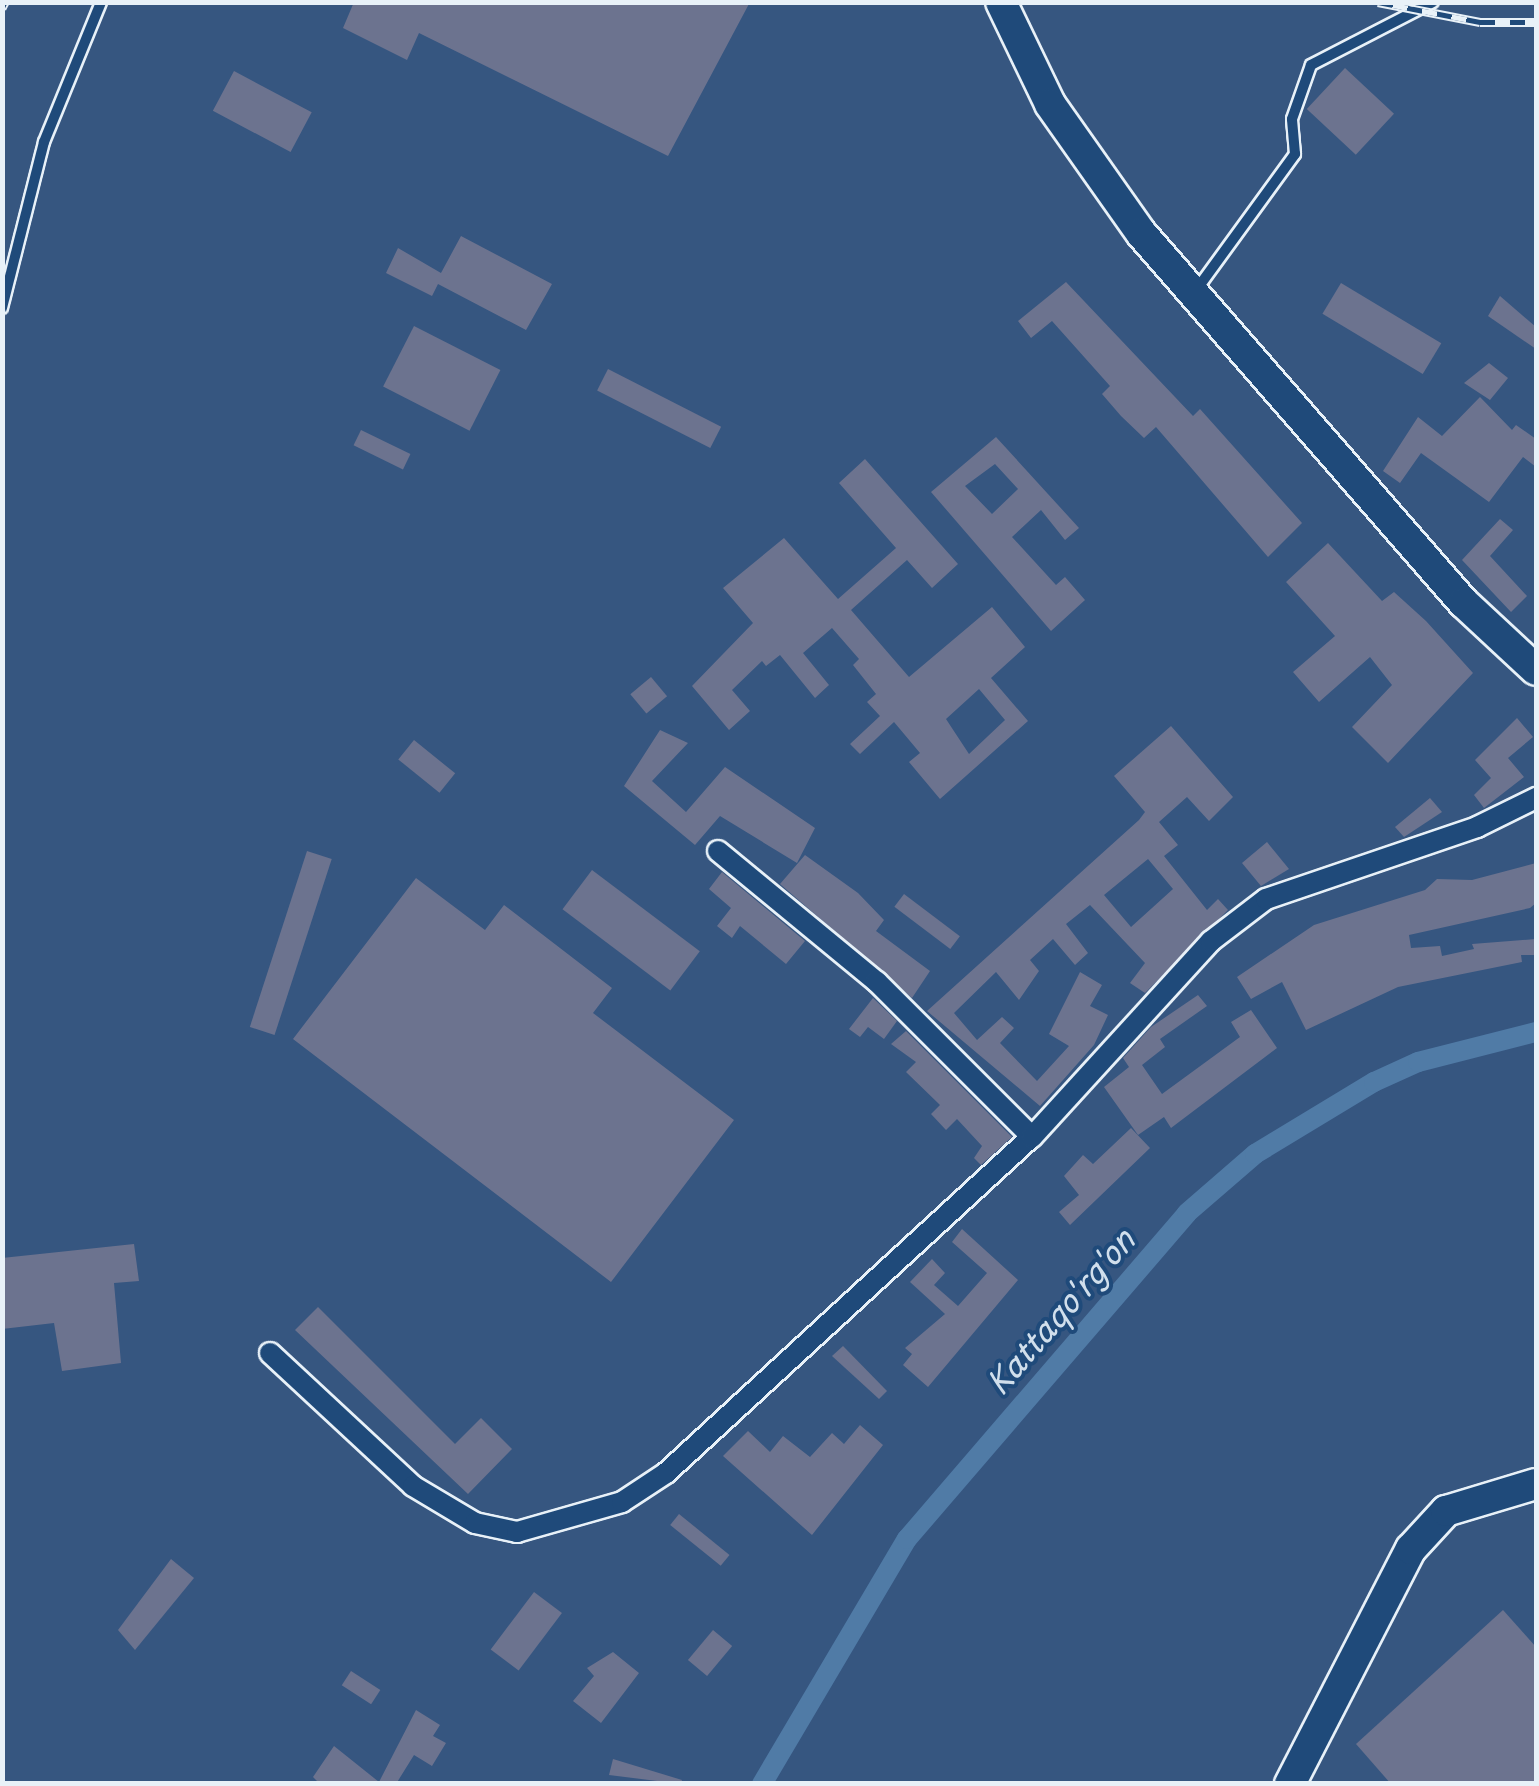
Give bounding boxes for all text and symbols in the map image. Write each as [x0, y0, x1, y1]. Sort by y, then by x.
water label: Kattaqo'rg'on [978, 1221, 1142, 1401]

